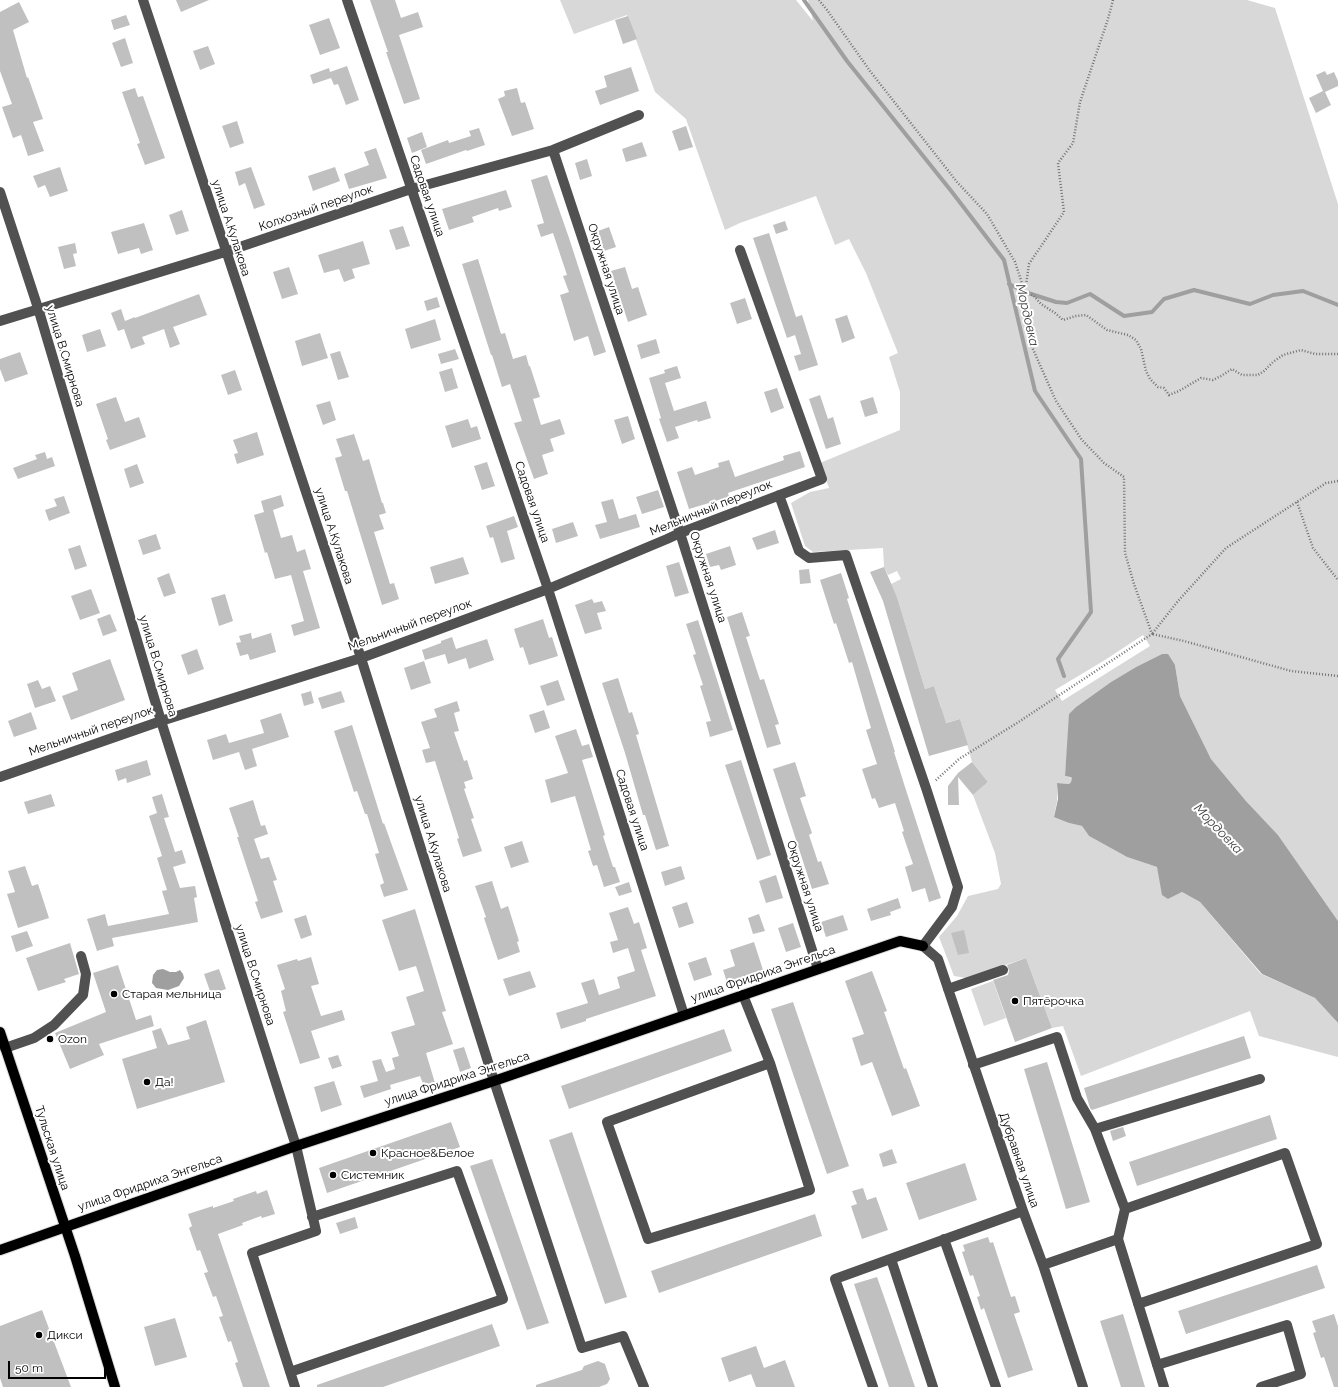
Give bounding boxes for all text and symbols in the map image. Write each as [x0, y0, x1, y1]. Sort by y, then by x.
street label: Садовая улица [406, 153, 448, 239]
street label: улица А.Кулакова [209, 178, 253, 278]
street label: Колхозный переулок [257, 182, 375, 234]
street label: Окружная улица [584, 222, 628, 316]
water label: Мордовка [1012, 282, 1042, 348]
street label: улица В.Смирнова [43, 304, 87, 408]
street label: Садовая улица [511, 459, 553, 545]
street label: Мельничный переулок [648, 477, 774, 539]
street label: улица А.Кулакова [312, 486, 356, 586]
street label: Окружная улица [686, 530, 730, 624]
street label: Мельничный переулок [346, 596, 474, 654]
street label: улица В.Смирнова [136, 614, 180, 718]
street label: Мельничный переулок [27, 703, 155, 759]
street label: Садовая улица [612, 767, 652, 853]
street label: улица А.Кулакова [411, 794, 455, 894]
water label: Мордовка [1190, 801, 1246, 857]
street label: Окружная улица [783, 839, 827, 933]
street label: улица В.Смирнова [232, 923, 278, 1027]
street label: улица Фридриха Энгельса [689, 943, 837, 1005]
place label: Старая мельница [122, 987, 221, 1001]
marker: Старая мельница [109, 989, 119, 999]
place label: Пятёрочка [1023, 994, 1084, 1008]
marker: Пятёрочка [1010, 996, 1020, 1006]
place label: Ozon [58, 1032, 87, 1046]
marker: Ozon [45, 1034, 55, 1044]
street label: улица Фридриха Энгельса [383, 1049, 531, 1109]
place label: Да! [155, 1075, 174, 1089]
marker: Да! [142, 1077, 152, 1087]
street label: Тульская улица [32, 1104, 72, 1192]
street label: Дубравная улица [996, 1110, 1042, 1210]
place label: Красное&Белое [381, 1146, 474, 1160]
marker: Красное&Белое [368, 1148, 378, 1158]
street label: улица Фридриха Энгельса [76, 1152, 224, 1214]
place label: Системник [341, 1168, 404, 1182]
marker: Системник [328, 1170, 338, 1180]
place label: Дикси [47, 1328, 83, 1342]
marker: Дикси [34, 1330, 44, 1340]
scale bar [10, 1353, 108, 1379]
text: 50 m [15, 1361, 43, 1375]

